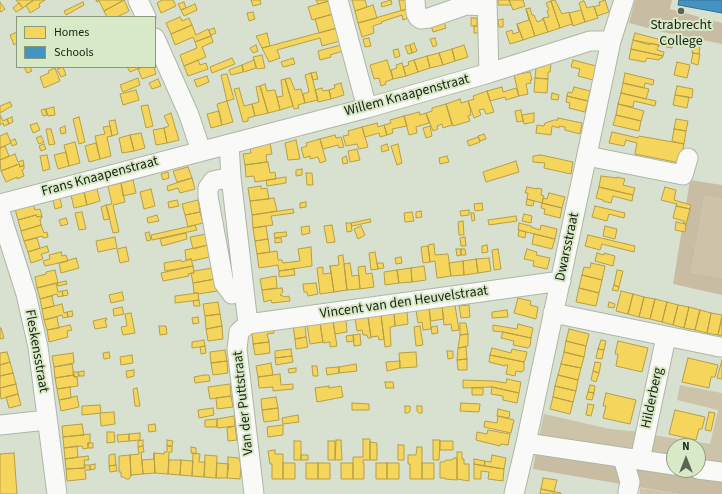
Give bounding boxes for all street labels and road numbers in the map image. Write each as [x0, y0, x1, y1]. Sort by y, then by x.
street label: Willem Knaapenstraat [343, 71, 471, 121]
street label: Frans Knaapenstraat [40, 153, 160, 201]
street label: Dwarsstraat [553, 211, 583, 283]
street label: Vincent van den Heuvelstraat [319, 283, 489, 323]
street label: Fleskensstraat [20, 308, 52, 394]
street label: Van der Puttstraat [230, 350, 258, 456]
street label: Hilderberg [638, 366, 668, 430]

